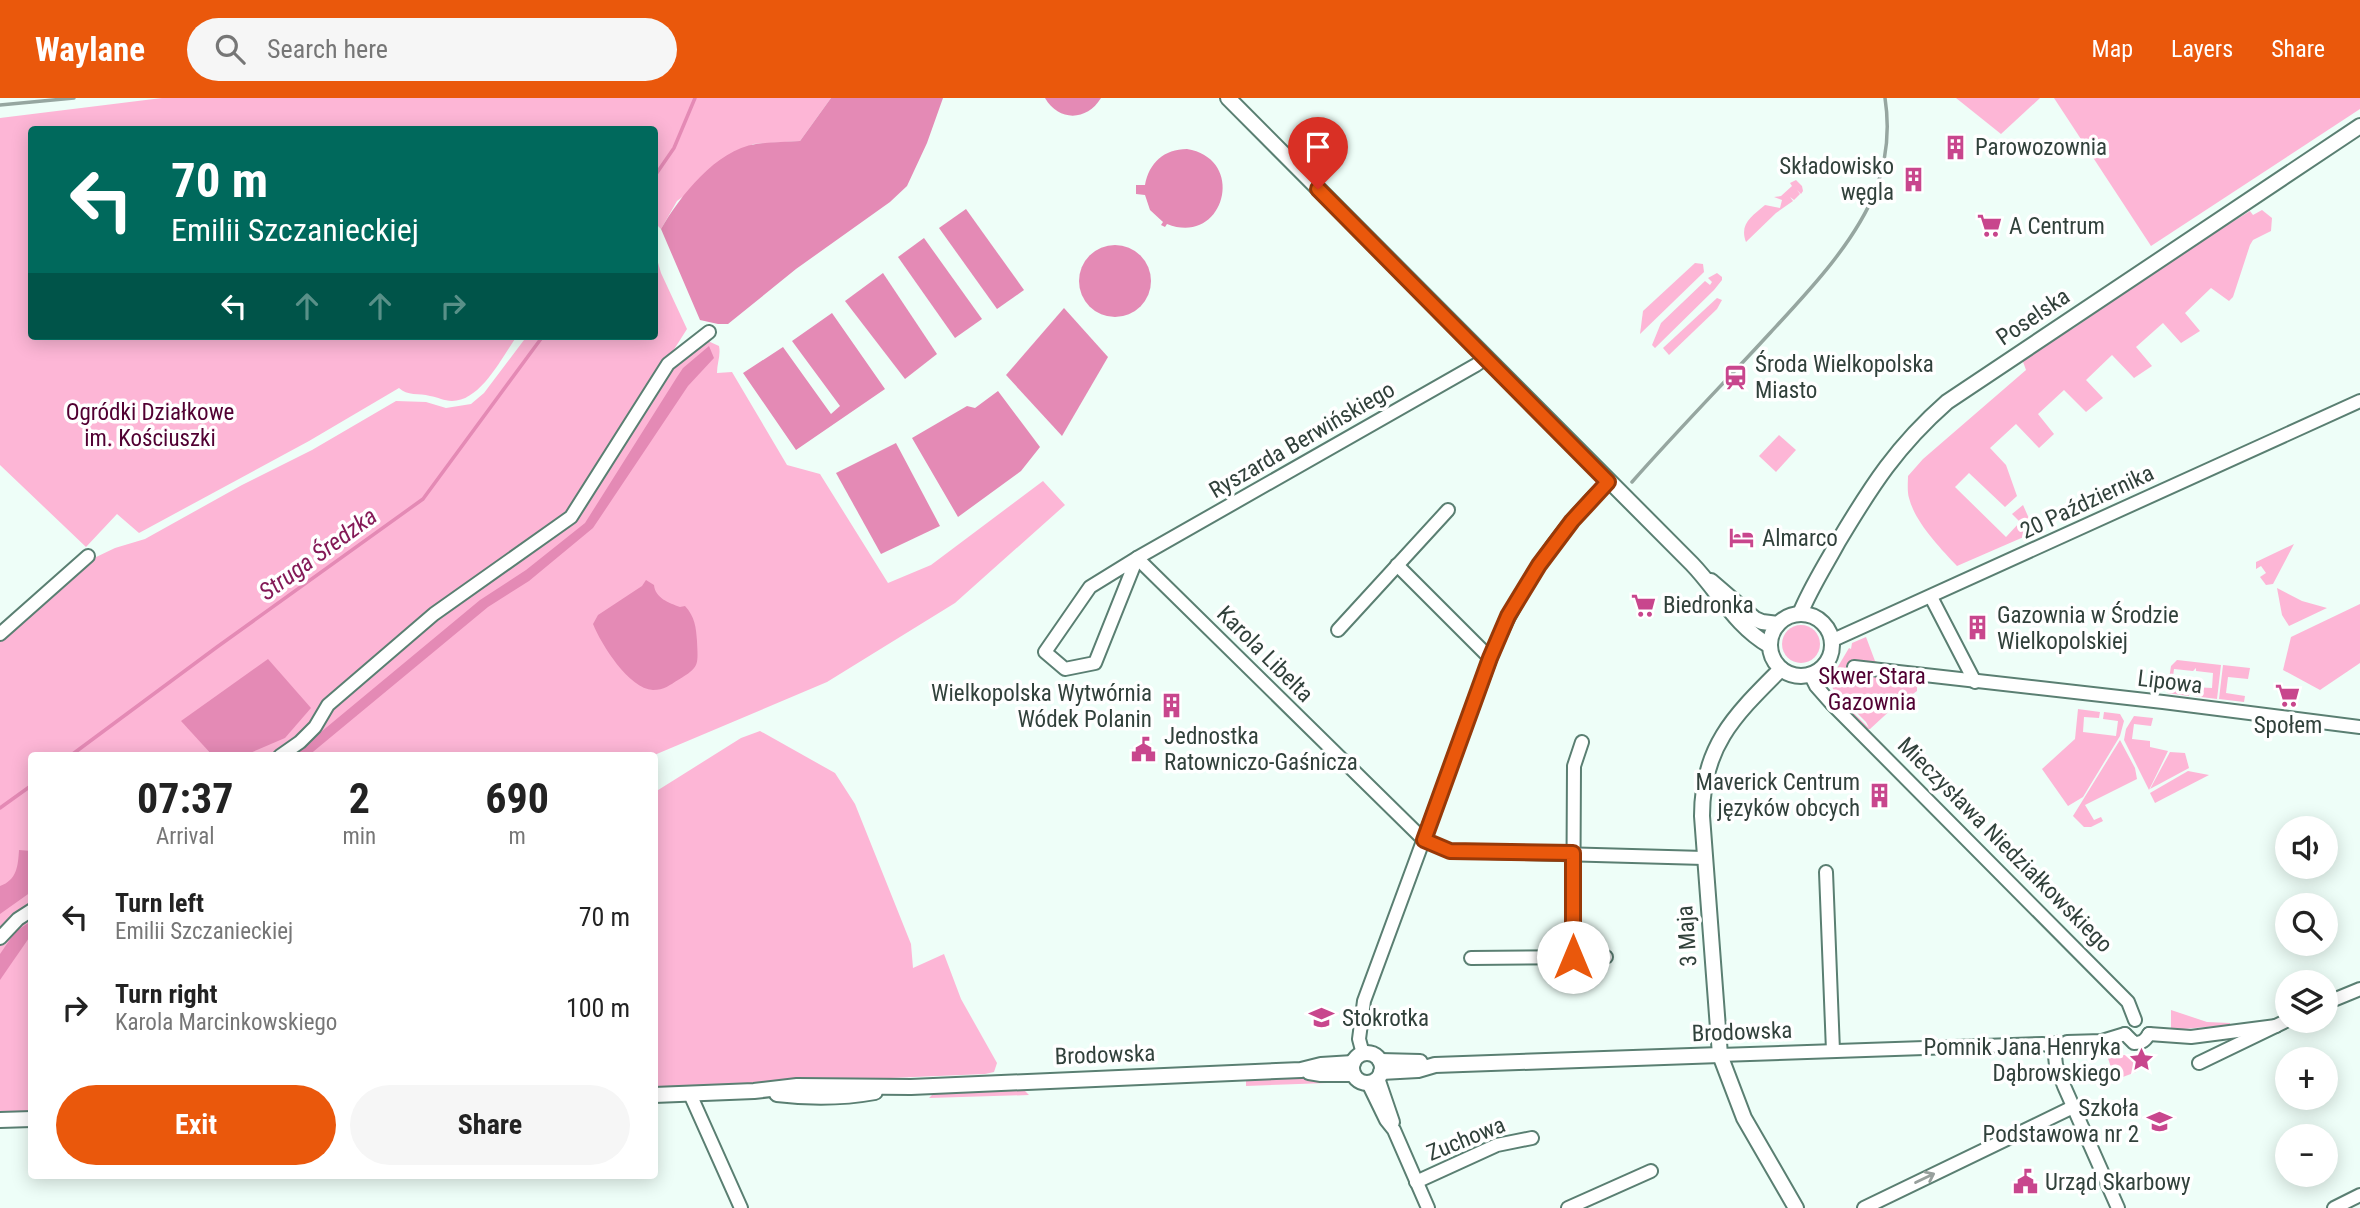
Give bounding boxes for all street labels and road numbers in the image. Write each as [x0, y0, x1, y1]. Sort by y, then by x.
street label: Poselska [1991, 283, 2075, 351]
street label: Ryszarda Berwińskiego [1204, 376, 1400, 504]
street label: 20 Października [2016, 459, 2158, 545]
street label: Karola Libelta [1211, 600, 1319, 708]
street label: Lipowa [2136, 665, 2204, 699]
street label: Mieczysława Niedziałkowskiego [1892, 732, 2118, 958]
street label: 3 Maja [1671, 905, 1703, 967]
street label: Brodowska [1691, 1017, 1793, 1047]
street label: Brodowska [1054, 1040, 1156, 1070]
street label: Zuchowa [1423, 1111, 1509, 1167]

